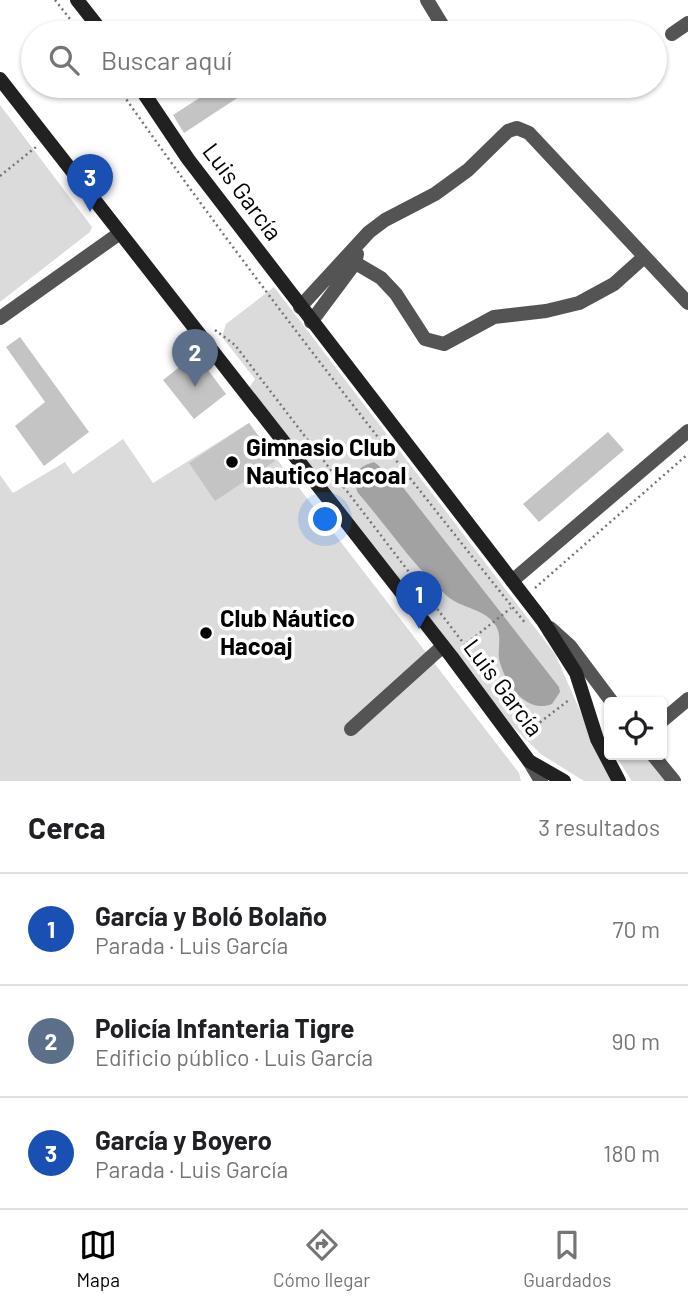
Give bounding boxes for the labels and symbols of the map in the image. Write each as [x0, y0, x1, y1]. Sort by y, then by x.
street label: Luis García [197, 137, 289, 245]
pin: 3 [67, 154, 113, 212]
pin: 2 [172, 329, 218, 387]
place label: Gimnasio Club Nautico Hacoal [246, 432, 406, 489]
marker: Gimnasio Club Nautico Hacoal [224, 454, 240, 470]
your location [308, 502, 342, 536]
pin: 1 [396, 571, 442, 629]
place label: Club Náutico Hacoaj [220, 603, 355, 660]
marker: Club Náutico Hacoaj [198, 625, 214, 641]
street label: Luis García [458, 633, 550, 741]

